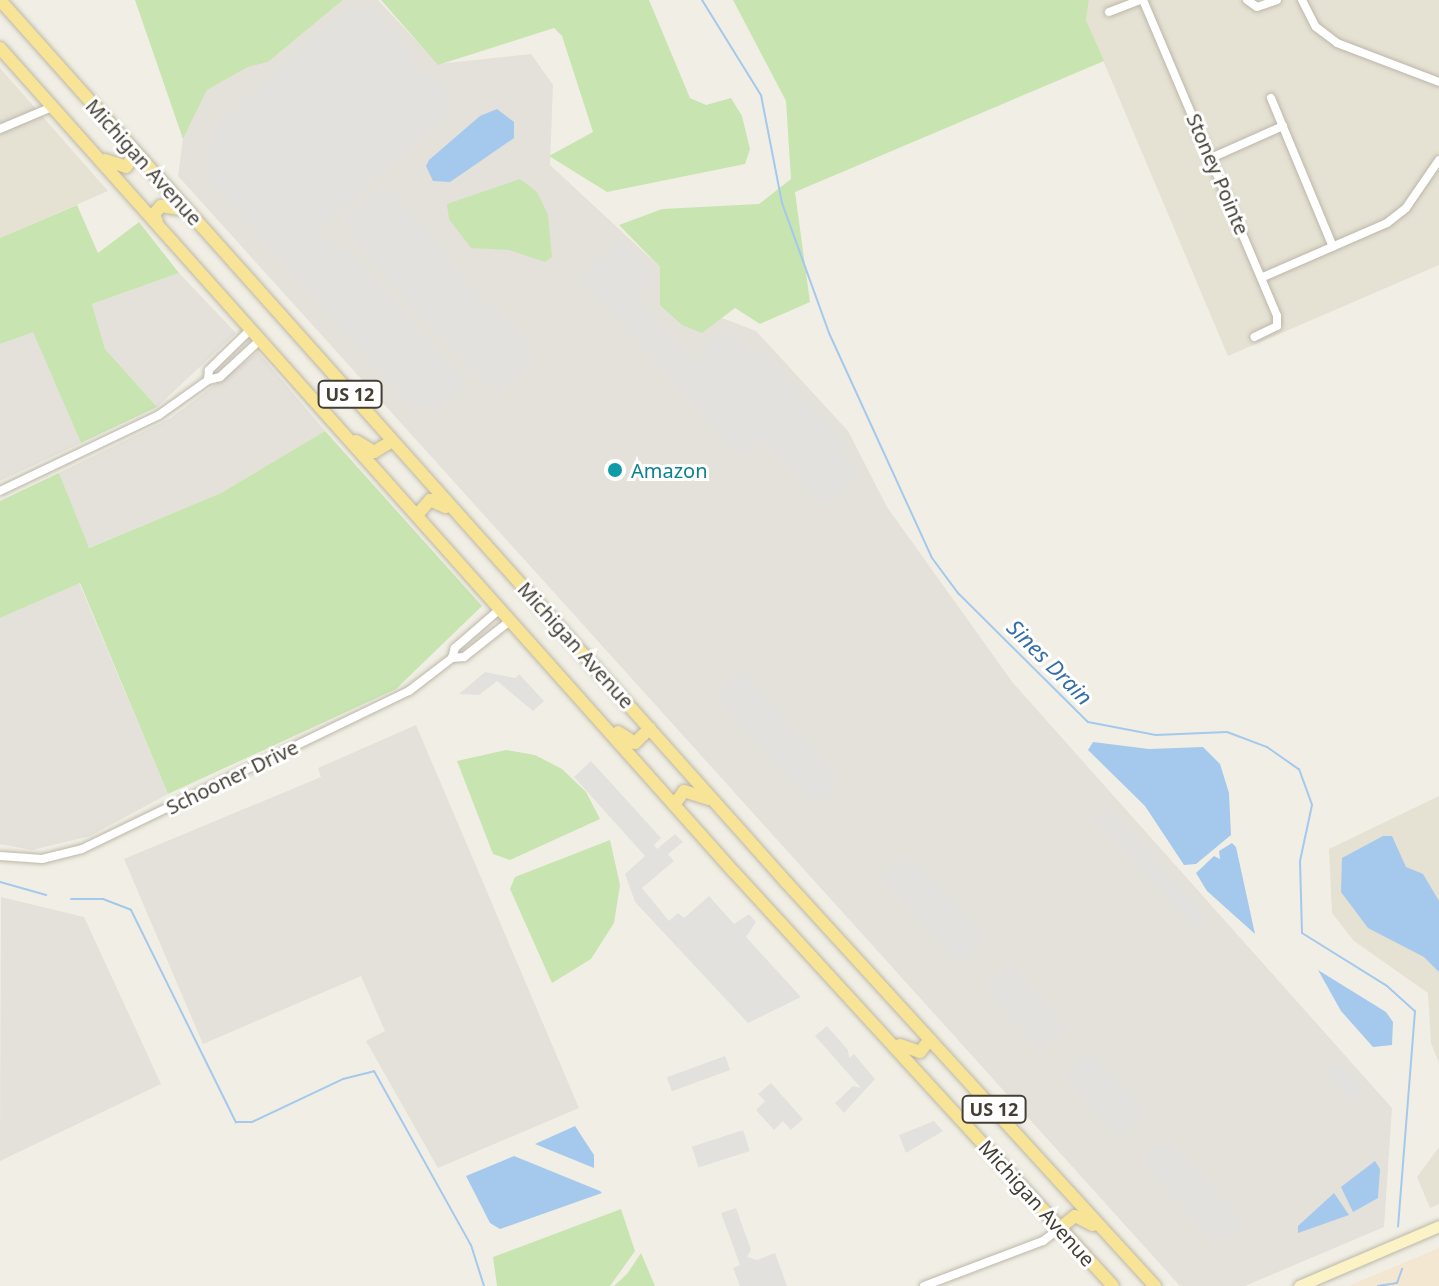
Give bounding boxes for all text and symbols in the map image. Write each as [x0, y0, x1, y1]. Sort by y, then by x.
street label: Michigan Avenue [81, 94, 207, 230]
street label: Stoney Pointe [1182, 110, 1254, 238]
road number: US 12 [316, 380, 384, 408]
place label: Amazon [631, 458, 708, 482]
marker: Amazon [606, 461, 624, 479]
street label: Michigan Avenue [513, 577, 639, 713]
water label: Sines Drain [1002, 614, 1098, 710]
street label: Schooner Drive [162, 735, 302, 819]
road number: US 12 [960, 1095, 1028, 1123]
street label: Michigan Avenue [974, 1135, 1100, 1271]

